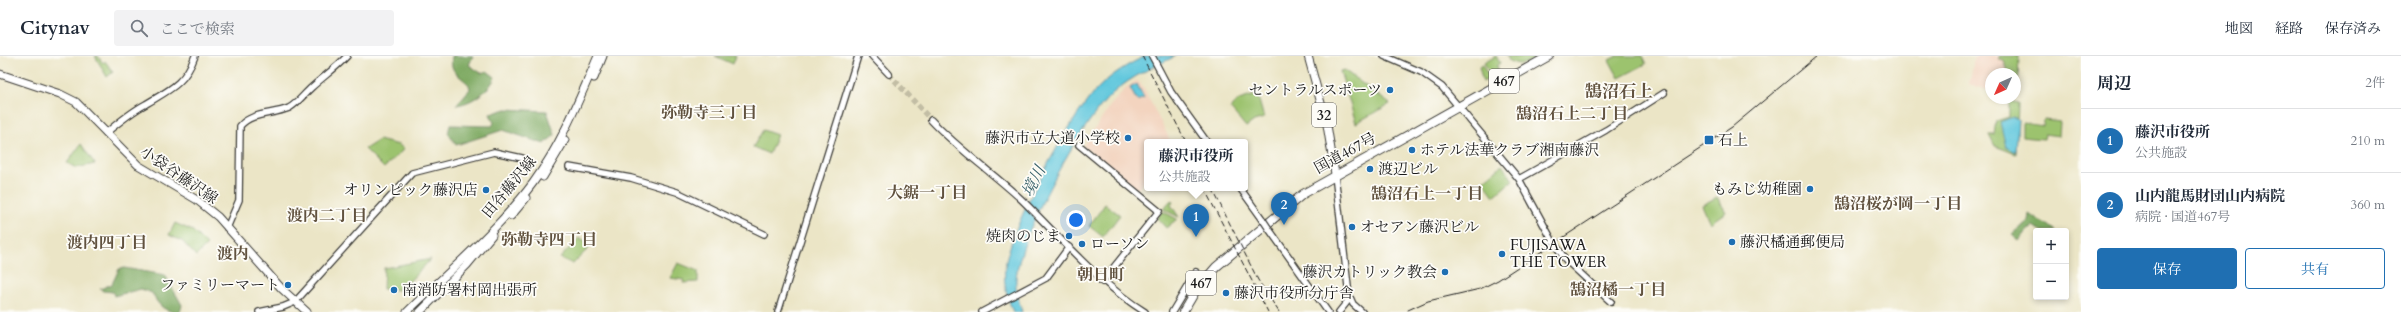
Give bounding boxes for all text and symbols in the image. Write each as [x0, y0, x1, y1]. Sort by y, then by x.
search box [114, 10, 394, 46]
text: Citynav [20, 15, 90, 41]
icon: search [128, 17, 150, 39]
text: ここで検索 [160, 19, 235, 39]
text: 地図 [2225, 19, 2253, 38]
text: 経路 [2275, 19, 2303, 38]
text: 保存済み [2325, 19, 2381, 38]
north arrow [1985, 68, 2021, 104]
road number: 467 [1489, 69, 1519, 93]
text: 周辺 [2097, 72, 2131, 95]
text: 2件 [2365, 74, 2385, 92]
place label: セントラルスポーツ [1248, 80, 1382, 100]
district label: 鵠沼石上 [1585, 80, 1653, 103]
marker: セントラルスポーツ [1385, 85, 1395, 95]
district label: 弥勒寺三丁目 [661, 102, 757, 124]
road number: 32 [1312, 103, 1336, 127]
district label: 鵠沼石上二丁目 [1516, 103, 1628, 125]
text: 藤沢市役所 [2135, 122, 2210, 142]
place label: 藤沢市立大道小学校 [985, 128, 1120, 148]
street label: 国道467号 [1310, 128, 1380, 178]
place label: 石上 [1718, 130, 1748, 150]
text: 1 [2107, 132, 2113, 150]
text: 210 m [2351, 132, 2385, 150]
marker: 藤沢市立大道小学校 [1123, 133, 1133, 143]
marker: 石上 [1703, 134, 1715, 146]
popup [1144, 139, 1248, 191]
place label: ホテル法華クラブ湘南藤沢 [1420, 140, 1599, 160]
street label: 小袋谷藤沢線 [136, 142, 222, 208]
text: 公共施設 [2135, 144, 2187, 162]
marker: ホテル法華クラブ湘南藤沢 [1407, 145, 1417, 155]
text: 藤沢市役所 [1158, 146, 1234, 166]
street label: 田谷藤沢線 [477, 152, 541, 222]
place label: 渡辺ビル [1378, 159, 1438, 179]
water label: 境川 [1017, 160, 1052, 201]
marker: 渡辺ビル [1365, 164, 1375, 174]
text: 公共施設 [1158, 168, 1211, 186]
place label: もみじ幼稚園 [1712, 179, 1802, 199]
place label: オリンピック藤沢店 [344, 180, 478, 200]
district label: 大鋸一丁目 [887, 182, 967, 204]
district label: 鵠沼石上一丁目 [1371, 183, 1483, 205]
marker: もみじ幼稚園 [1805, 184, 1815, 194]
marker: オリンピック藤沢店 [481, 185, 491, 195]
text: 山内龍馬財団山内病院 [2135, 186, 2285, 206]
pin: 2 [1271, 192, 1297, 225]
district label: 鵠沼桜が岡一丁目 [1834, 193, 1962, 215]
text: 2 [2107, 196, 2113, 214]
text: 360 m [2351, 196, 2385, 214]
pin: 1 [1183, 204, 1209, 237]
district label: 渡内二丁目 [287, 205, 367, 227]
text: 病院 · 国道467号 [2135, 208, 2230, 226]
your location [1066, 210, 1086, 230]
place label: オセアン藤沢ビル [1360, 217, 1479, 237]
marker: オセアン藤沢ビル [1347, 222, 1357, 232]
place label: 焼肉のじま [986, 226, 1061, 246]
map controls [2033, 228, 2069, 300]
button: + [2033, 228, 2069, 264]
district label: 弥勒寺四丁目 [501, 229, 597, 251]
marker: 焼肉のじま [1064, 231, 1074, 241]
district label: 渡内四丁目 [67, 232, 147, 254]
place label: 藤沢橘通郵便局 [1740, 232, 1845, 252]
place label: ローソン [1090, 234, 1149, 254]
place label: FUJISAWA THE TOWER [1510, 235, 1608, 272]
marker: 藤沢橘通郵便局 [1727, 237, 1737, 247]
marker: ローソン [1077, 239, 1087, 249]
district label: 渡内 [217, 243, 249, 265]
button: 保存 [2097, 248, 2237, 289]
button: 共有 [2245, 248, 2385, 289]
marker: FUJISAWA THE TOWER [1497, 249, 1507, 259]
place label: 藤沢カトリック教会 [1303, 262, 1437, 282]
district label: 朝日町 [1077, 264, 1125, 286]
button: − [2033, 264, 2069, 300]
marker: 藤沢カトリック教会 [1440, 267, 1450, 277]
road number: 467 [1186, 271, 1216, 295]
place label: ファミリーマート [160, 275, 280, 295]
district label: 鵠沼橘一丁目 [1570, 279, 1666, 301]
marker: ファミリーマート [283, 280, 293, 290]
place label: 南消防署村岡出張所 [402, 280, 537, 300]
place label: 藤沢市役所分庁舎 [1234, 283, 1354, 303]
marker: 南消防署村岡出張所 [389, 285, 399, 295]
marker: 藤沢市役所分庁舎 [1221, 288, 1231, 298]

